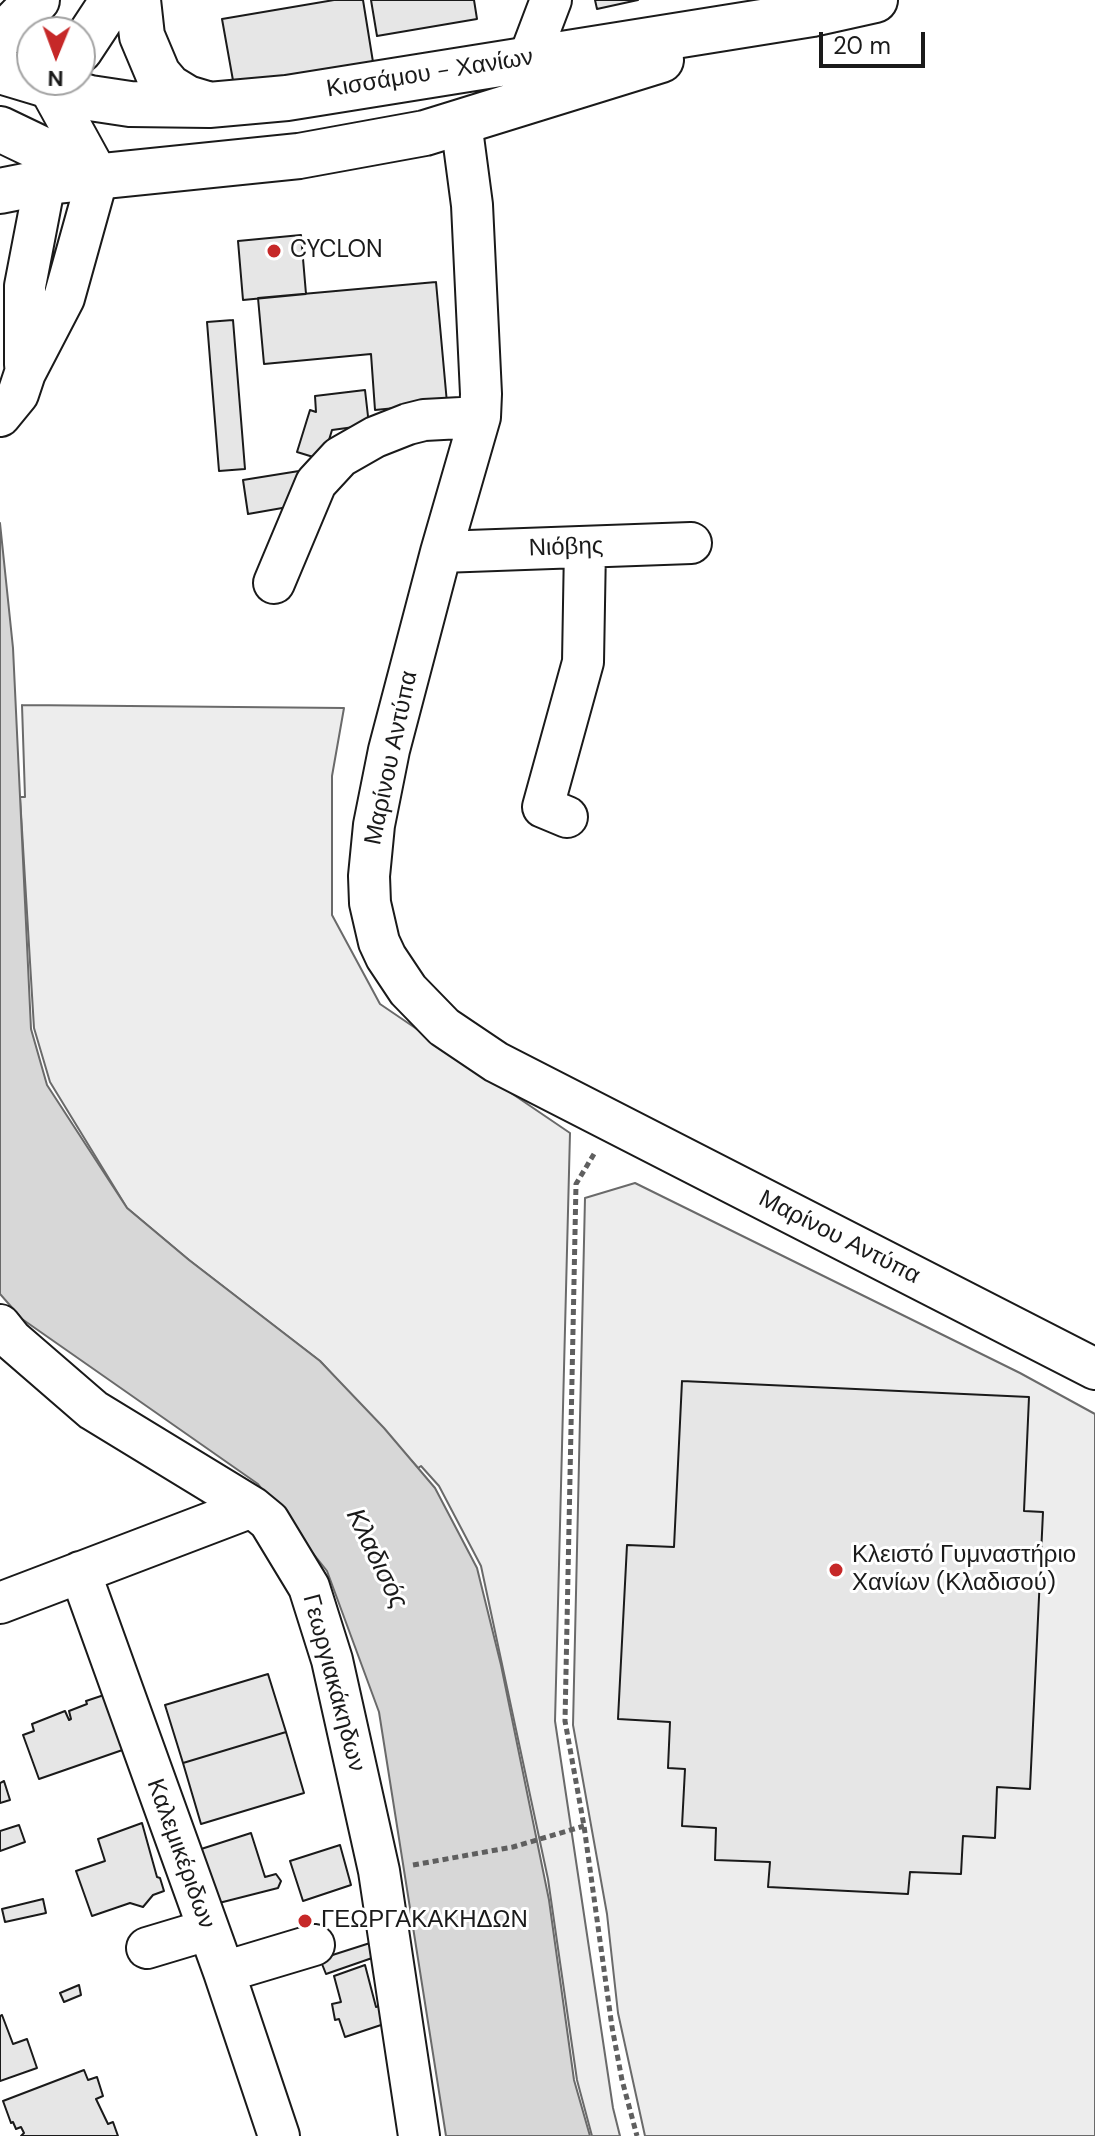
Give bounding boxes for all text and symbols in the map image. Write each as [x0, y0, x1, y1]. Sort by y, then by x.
north arrow [16, 16, 96, 96]
scale bar [823, 16, 929, 66]
text: 20 m [833, 30, 891, 61]
street label: Κισσάμου - Χανίων [325, 43, 535, 105]
text: N [47, 64, 64, 93]
place label: CYCLON [290, 237, 383, 265]
marker: CYCLON [265, 242, 283, 260]
street label: Νιόβης [528, 532, 604, 564]
street label: Μαρίνου Αντύπα [359, 668, 425, 848]
street label: Μαρίνου Αντύπα [753, 1185, 925, 1291]
water label: Κλαδισός [338, 1504, 414, 1614]
place label: Κλειστό Γυμναστήριο Χανίων (Κλαδισού) [852, 1542, 1076, 1598]
marker: Κλειστό Γυμναστήριο Χανίων (Κλαδισού) [827, 1561, 845, 1579]
street label: Γεωργιακάκηδων [295, 1591, 371, 1775]
street label: Καλεμικέριδων [140, 1775, 220, 1933]
place label: ΓΕΩΡΓΑΚΑΚΗΔΩΝ [321, 1907, 528, 1935]
marker: ΓΕΩΡΓΑΚΑΚΗΔΩΝ [296, 1912, 314, 1930]

